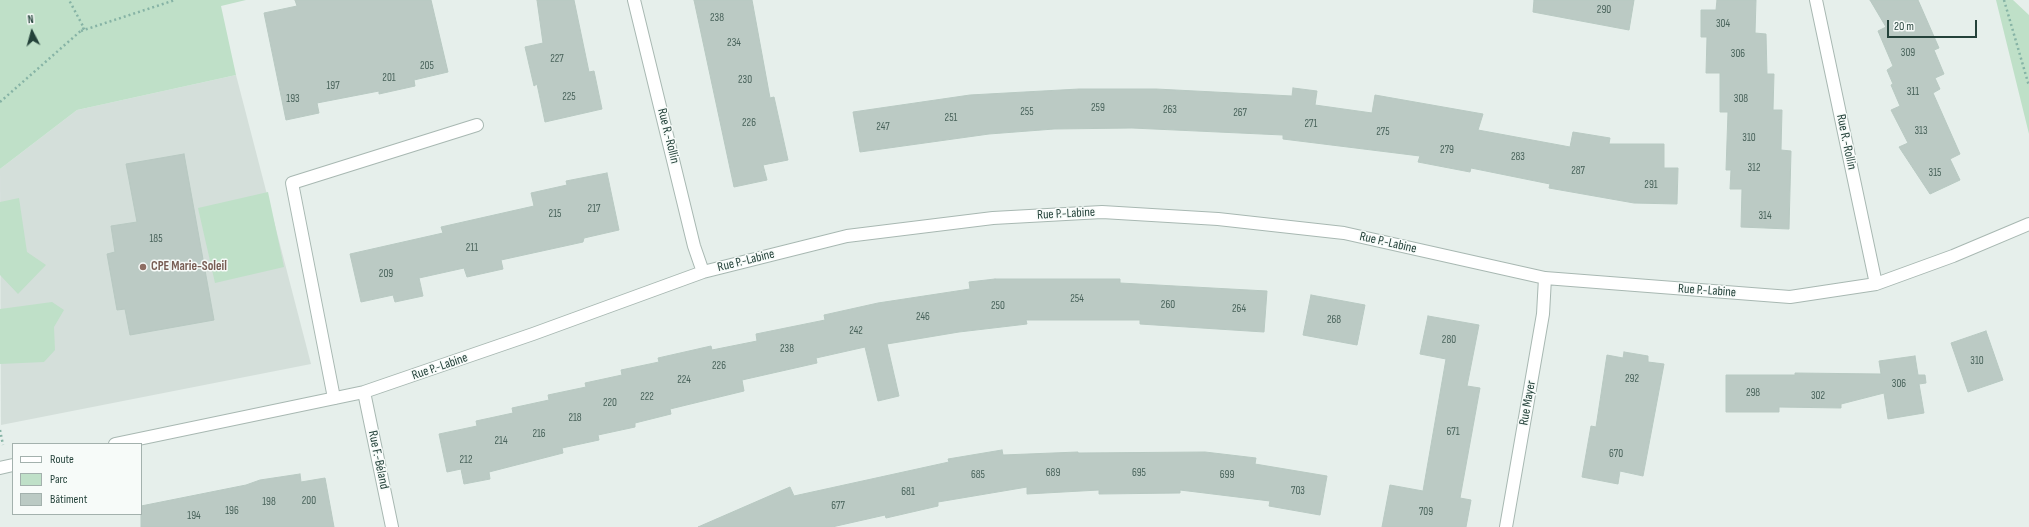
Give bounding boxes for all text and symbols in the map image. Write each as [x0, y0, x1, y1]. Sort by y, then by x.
house number: 290 [1597, 3, 1611, 17]
house number: 238 [710, 11, 724, 25]
north arrow [12, 12, 52, 52]
scale bar [1889, 12, 1979, 38]
text: N [27, 13, 34, 26]
house number: 304 [1716, 17, 1730, 31]
text: 20 m [1894, 19, 1914, 34]
house number: 234 [727, 36, 741, 50]
house number: 309 [1901, 46, 1915, 60]
house number: 306 [1731, 47, 1745, 61]
house number: 227 [550, 52, 564, 66]
house number: 205 [420, 59, 434, 73]
house number: 201 [382, 71, 396, 85]
house number: 230 [738, 73, 752, 87]
house number: 197 [326, 79, 340, 93]
house number: 311 [1907, 85, 1919, 99]
house number: 225 [562, 90, 576, 104]
house number: 193 [286, 92, 300, 106]
house number: 308 [1734, 92, 1748, 106]
house number: 259 [1091, 101, 1105, 115]
house number: 263 [1163, 103, 1177, 117]
house number: 255 [1020, 105, 1034, 119]
house number: 267 [1233, 106, 1247, 120]
street label: Rue R.-Rollin [654, 107, 682, 165]
house number: 251 [945, 111, 957, 125]
street label: Rue R.-Rollin [1833, 113, 1859, 171]
house number: 226 [742, 116, 756, 130]
house number: 271 [1305, 117, 1317, 131]
house number: 247 [876, 120, 890, 134]
house number: 313 [1914, 124, 1928, 138]
house number: 275 [1376, 125, 1390, 139]
house number: 310 [1742, 131, 1756, 145]
house number: 279 [1440, 143, 1454, 157]
house number: 283 [1511, 150, 1525, 164]
house number: 312 [1747, 161, 1761, 175]
house number: 287 [1571, 164, 1585, 178]
house number: 315 [1929, 166, 1941, 180]
house number: 291 [1644, 178, 1658, 192]
house number: 217 [588, 202, 600, 216]
street label: Rue P.-Labine [1037, 205, 1095, 223]
house number: 215 [549, 207, 561, 221]
house number: 314 [1758, 209, 1772, 223]
street label: Rue P.-Labine [1358, 229, 1418, 257]
house number: 185 [149, 232, 163, 246]
house number: 211 [466, 241, 478, 255]
street label: Rue P.-Labine [716, 246, 776, 276]
place label: CPE Marie-Soleil [151, 259, 227, 275]
marker: CPE Marie-Soleil [138, 262, 148, 272]
house number: 209 [379, 267, 393, 281]
street label: Rue P.-Labine [1677, 281, 1737, 301]
house number: 254 [1070, 292, 1084, 306]
house number: 260 [1161, 298, 1175, 312]
house number: 250 [991, 299, 1005, 313]
house number: 264 [1232, 302, 1246, 316]
house number: 246 [916, 310, 930, 324]
house number: 268 [1327, 313, 1341, 327]
house number: 242 [849, 324, 863, 338]
house number: 280 [1442, 333, 1456, 347]
house number: 238 [780, 342, 794, 356]
street label: Rue P.-Labine [410, 350, 470, 384]
house number: 310 [1970, 354, 1984, 368]
house number: 226 [712, 359, 726, 373]
house number: 292 [1625, 372, 1639, 386]
house number: 224 [677, 373, 691, 387]
house number: 306 [1892, 377, 1906, 391]
street label: Rue Mayer [1516, 379, 1540, 427]
house number: 298 [1746, 386, 1760, 400]
house number: 302 [1811, 389, 1825, 403]
house number: 222 [640, 390, 654, 404]
house number: 220 [603, 396, 617, 410]
house number: 218 [568, 411, 582, 425]
house number: 671 [1446, 425, 1460, 439]
house number: 216 [532, 427, 546, 441]
street label: Rue F.-Béland [364, 429, 392, 491]
house number: 214 [494, 434, 508, 448]
legend [12, 443, 142, 515]
house number: 670 [1609, 447, 1623, 461]
text: Route [50, 452, 74, 467]
house number: 212 [459, 453, 473, 467]
house number: 689 [1046, 466, 1060, 480]
house number: 695 [1132, 466, 1146, 480]
house number: 685 [971, 468, 985, 482]
house number: 699 [1220, 468, 1234, 482]
text: Parc [50, 472, 68, 487]
house number: 703 [1291, 484, 1305, 498]
house number: 681 [901, 485, 915, 499]
text: Bâtiment [50, 492, 87, 507]
house number: 200 [302, 494, 316, 508]
house number: 198 [262, 495, 276, 509]
house number: 677 [831, 499, 845, 513]
house number: 196 [225, 504, 239, 518]
house number: 709 [1419, 505, 1433, 519]
house number: 194 [187, 509, 201, 523]

